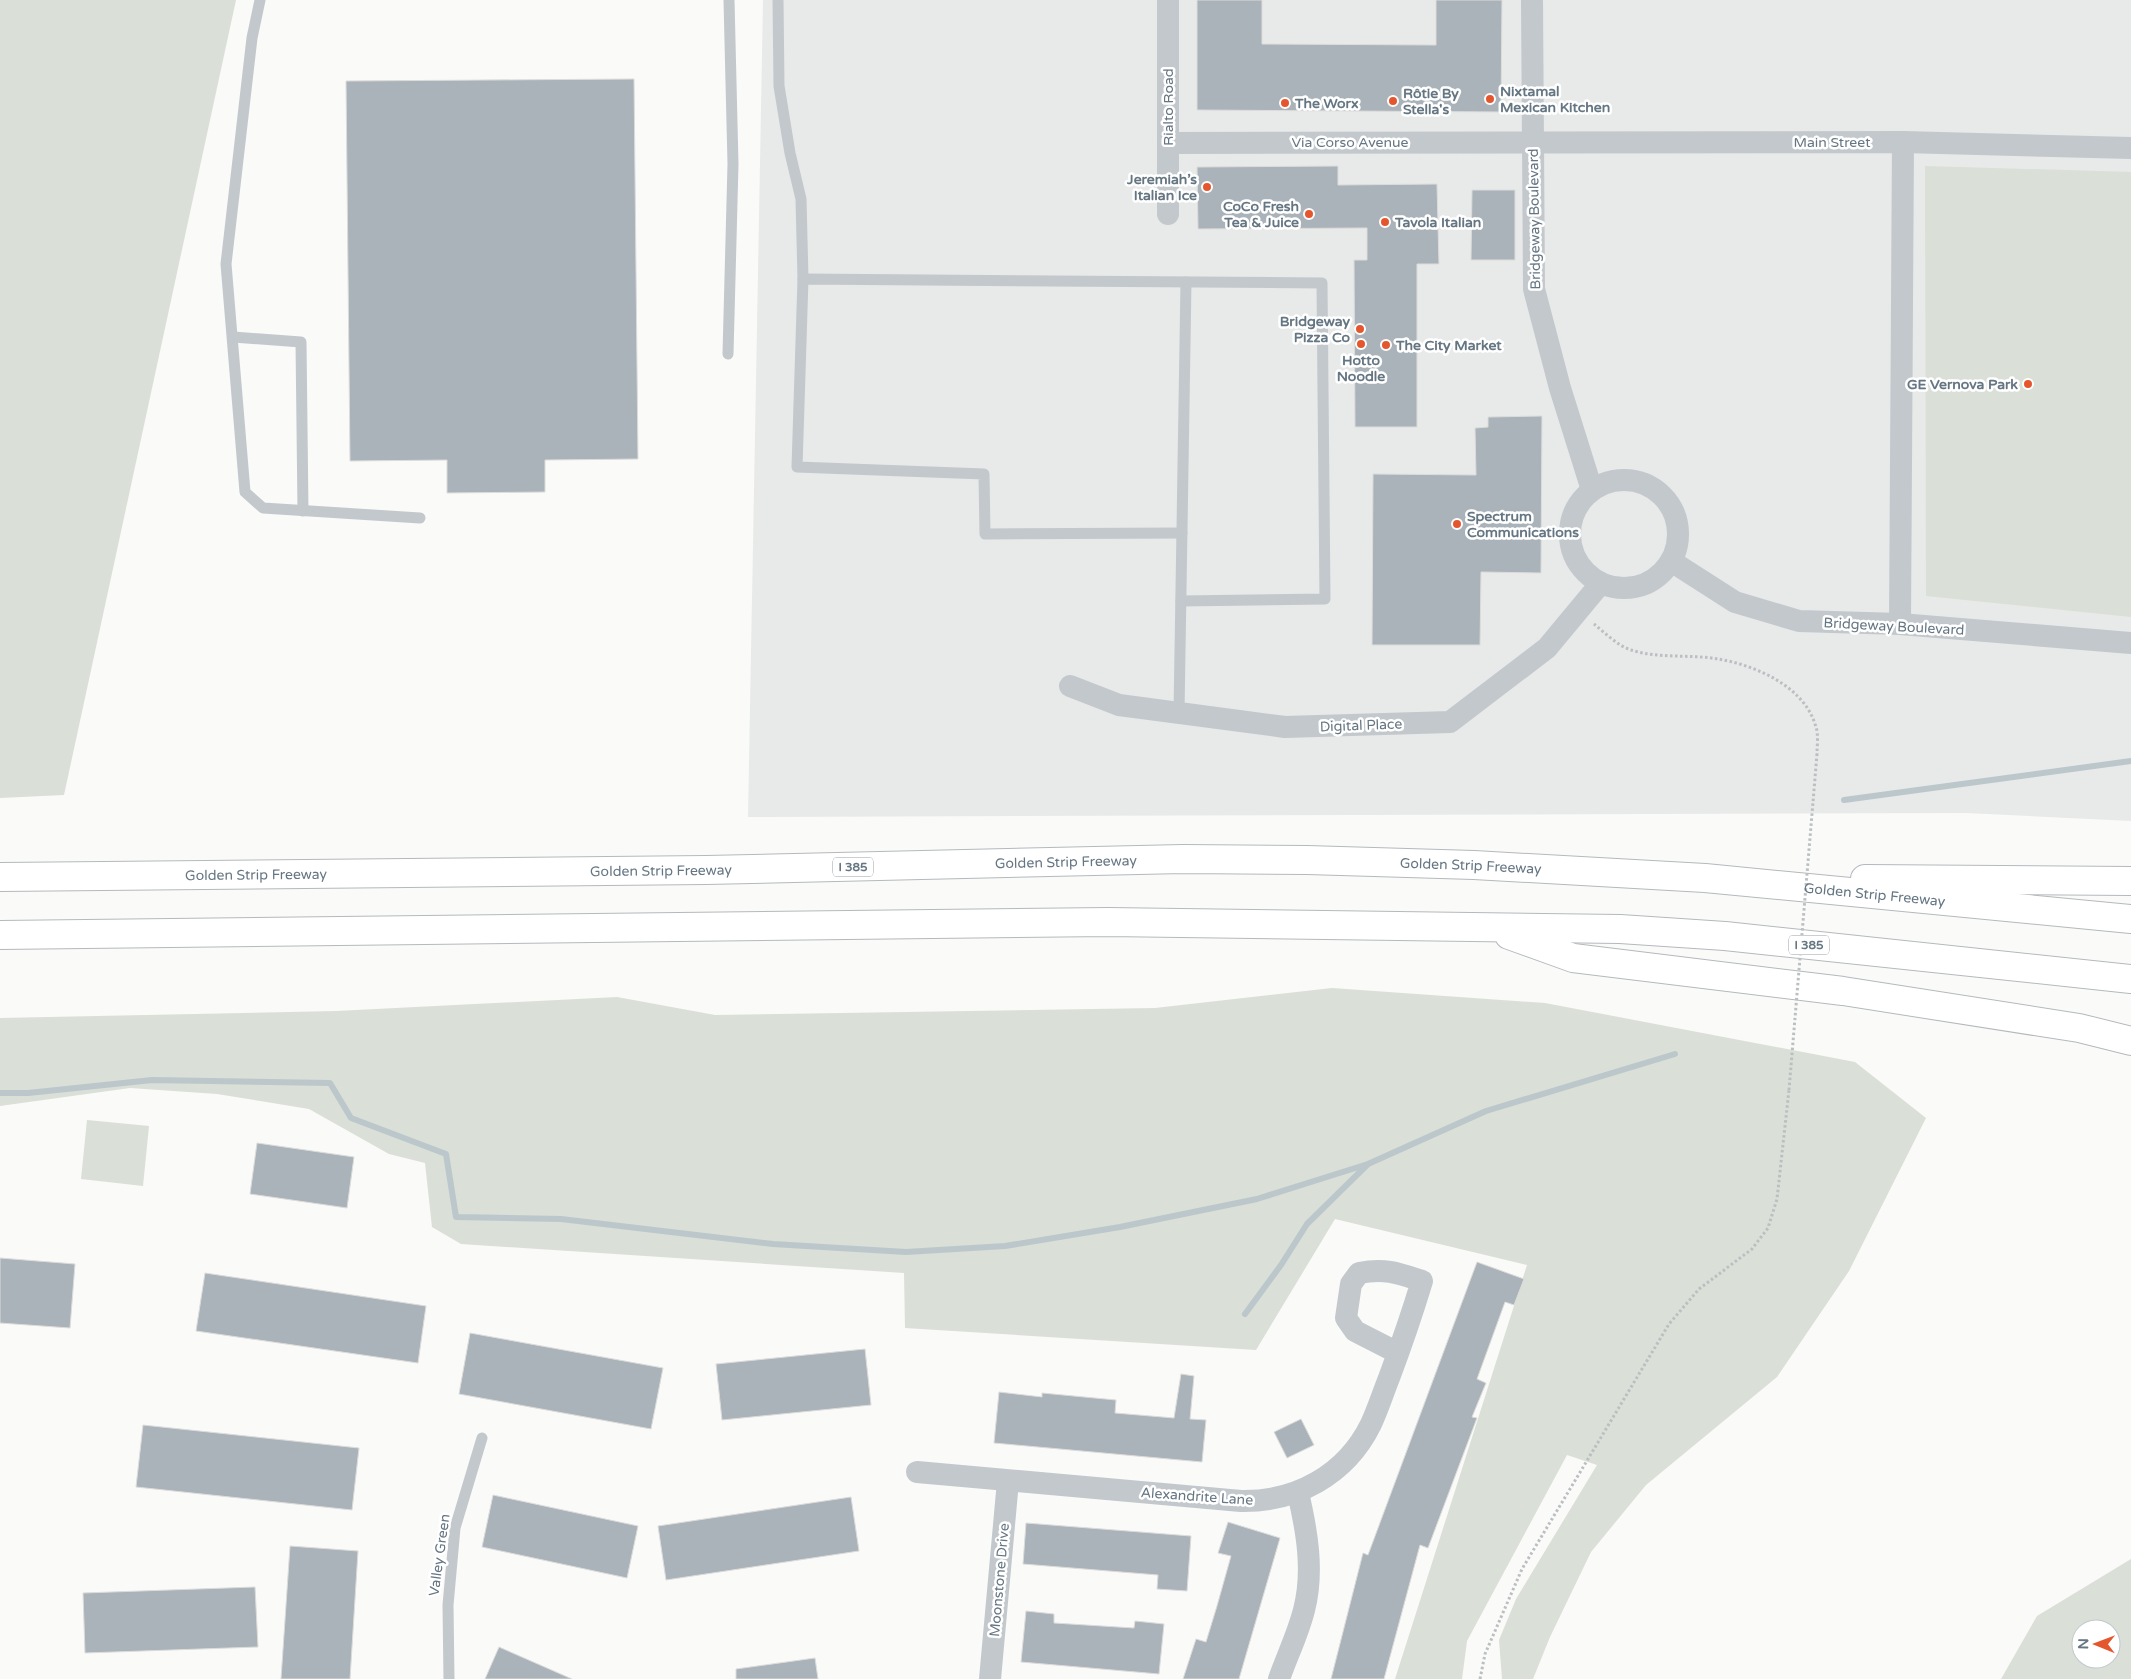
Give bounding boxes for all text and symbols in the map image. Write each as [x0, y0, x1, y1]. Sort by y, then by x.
street label: Rialto Road [1160, 68, 1177, 146]
place label: Nixtamal Mexican Kitchen [1500, 83, 1610, 116]
place label: Rôtie By Stella's [1403, 85, 1459, 118]
marker: Nixtamal Mexican Kitchen [1484, 93, 1496, 105]
place label: The Worx [1294, 95, 1359, 112]
marker: Rôtie By Stella's [1387, 95, 1399, 107]
marker: The Worx [1279, 97, 1291, 109]
street label: Via Corso Avenue [1292, 134, 1409, 151]
street label: Main Street [1793, 134, 1871, 151]
street label: Bridgeway Boulevard [1525, 148, 1544, 290]
place label: Jeremiah’s Italian Ice [1126, 171, 1197, 204]
marker: Jeremiah’s Italian Ice [1201, 181, 1213, 193]
place label: CoCo Fresh Tea & Juice [1223, 198, 1299, 231]
marker: CoCo Fresh Tea & Juice [1303, 208, 1315, 220]
place label: Tavola Italian [1394, 214, 1481, 231]
marker: Tavola Italian [1379, 216, 1391, 228]
place label: Bridgeway Pizza Co [1280, 313, 1350, 346]
marker: Bridgeway Pizza Co [1354, 323, 1366, 335]
place label: The City Market [1395, 337, 1502, 354]
marker: Hotto Noodle [1355, 338, 1367, 350]
marker: The City Market [1380, 339, 1392, 351]
place label: Hotto Noodle [1337, 352, 1385, 385]
place label: GE Vernova Park [1907, 376, 2018, 393]
marker: GE Vernova Park [2022, 378, 2034, 390]
place label: Spectrum Communications [1467, 508, 1579, 541]
marker: Spectrum Communications [1451, 518, 1463, 530]
street label: Bridgeway Boulevard [1823, 614, 1965, 639]
street label: Digital Place [1319, 716, 1403, 735]
street label: Golden Strip Freeway [995, 852, 1138, 872]
street label: Golden Strip Freeway [1400, 855, 1543, 878]
road number: I 385 [833, 858, 873, 876]
street label: Golden Strip Freeway [590, 861, 733, 880]
street label: Golden Strip Freeway [185, 866, 328, 884]
street label: Golden Strip Freeway [1803, 880, 1947, 910]
road number: I 385 [1789, 936, 1829, 954]
street label: Alexandrite Lane [1140, 1484, 1254, 1509]
street label: Valley Green [425, 1513, 454, 1597]
street label: Moonstone Drive [986, 1523, 1013, 1638]
north arrow [2071, 1619, 2121, 1669]
text: N [2075, 1638, 2092, 1650]

